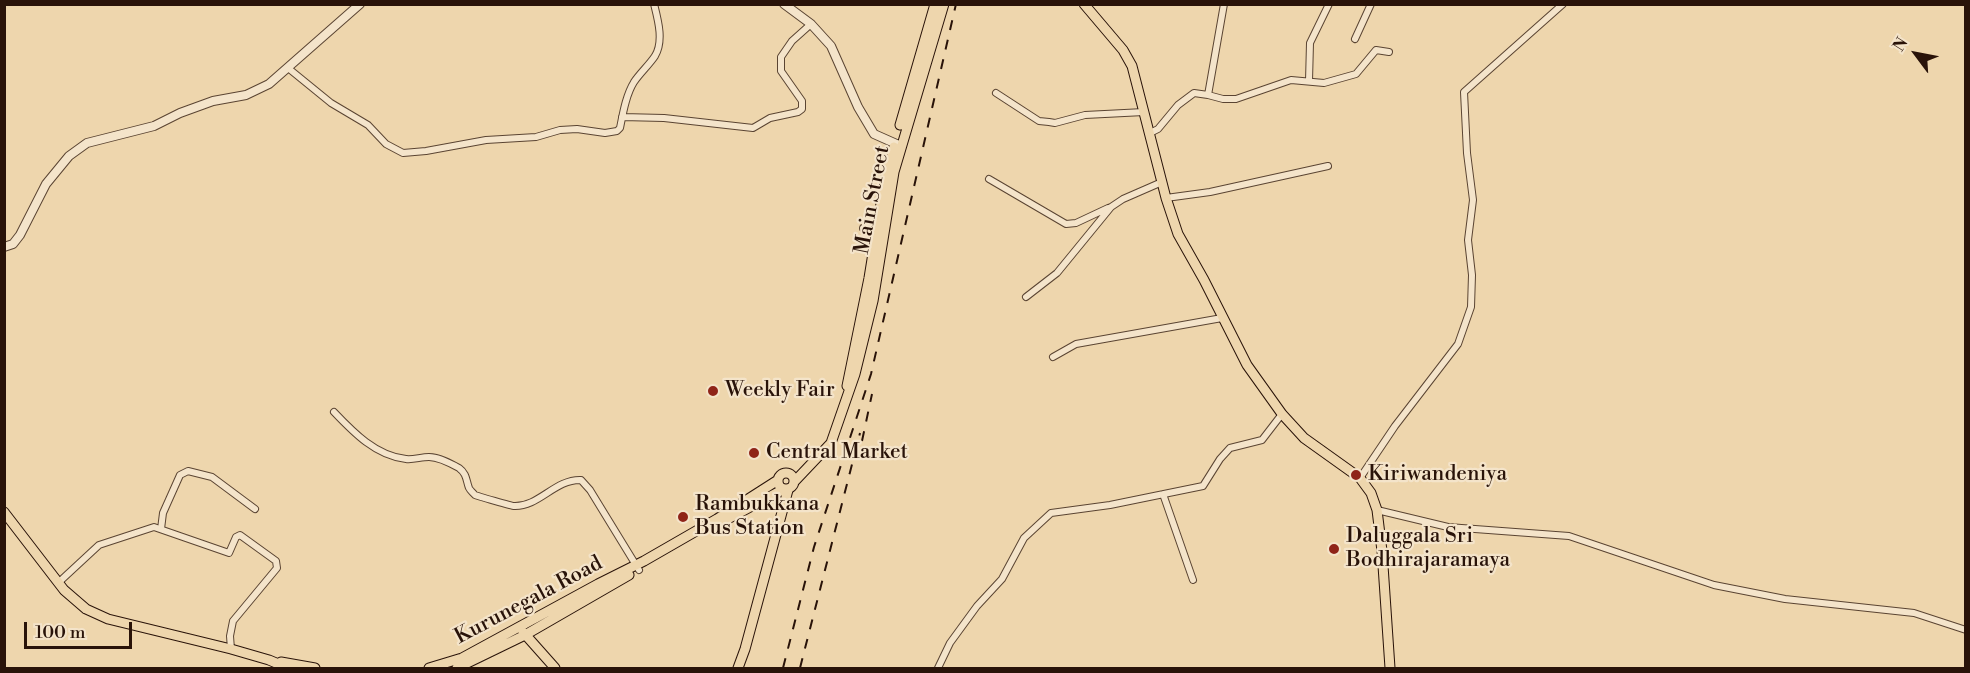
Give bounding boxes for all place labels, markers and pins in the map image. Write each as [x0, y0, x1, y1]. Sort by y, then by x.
place label: Weekly Fair [725, 378, 835, 404]
marker: Weekly Fair [706, 384, 720, 398]
place label: Central Market [766, 440, 908, 466]
marker: Central Market [747, 446, 761, 460]
place label: Kiriwandeniya [1368, 462, 1507, 488]
marker: Kiriwandeniya [1349, 468, 1363, 482]
place label: Rambukkana Bus Station [695, 492, 819, 542]
marker: Rambukkana Bus Station [676, 510, 690, 524]
place label: Daluggala Sri Bodhirajaramaya [1346, 524, 1510, 574]
marker: Daluggala Sri Bodhirajaramaya [1327, 542, 1341, 556]

